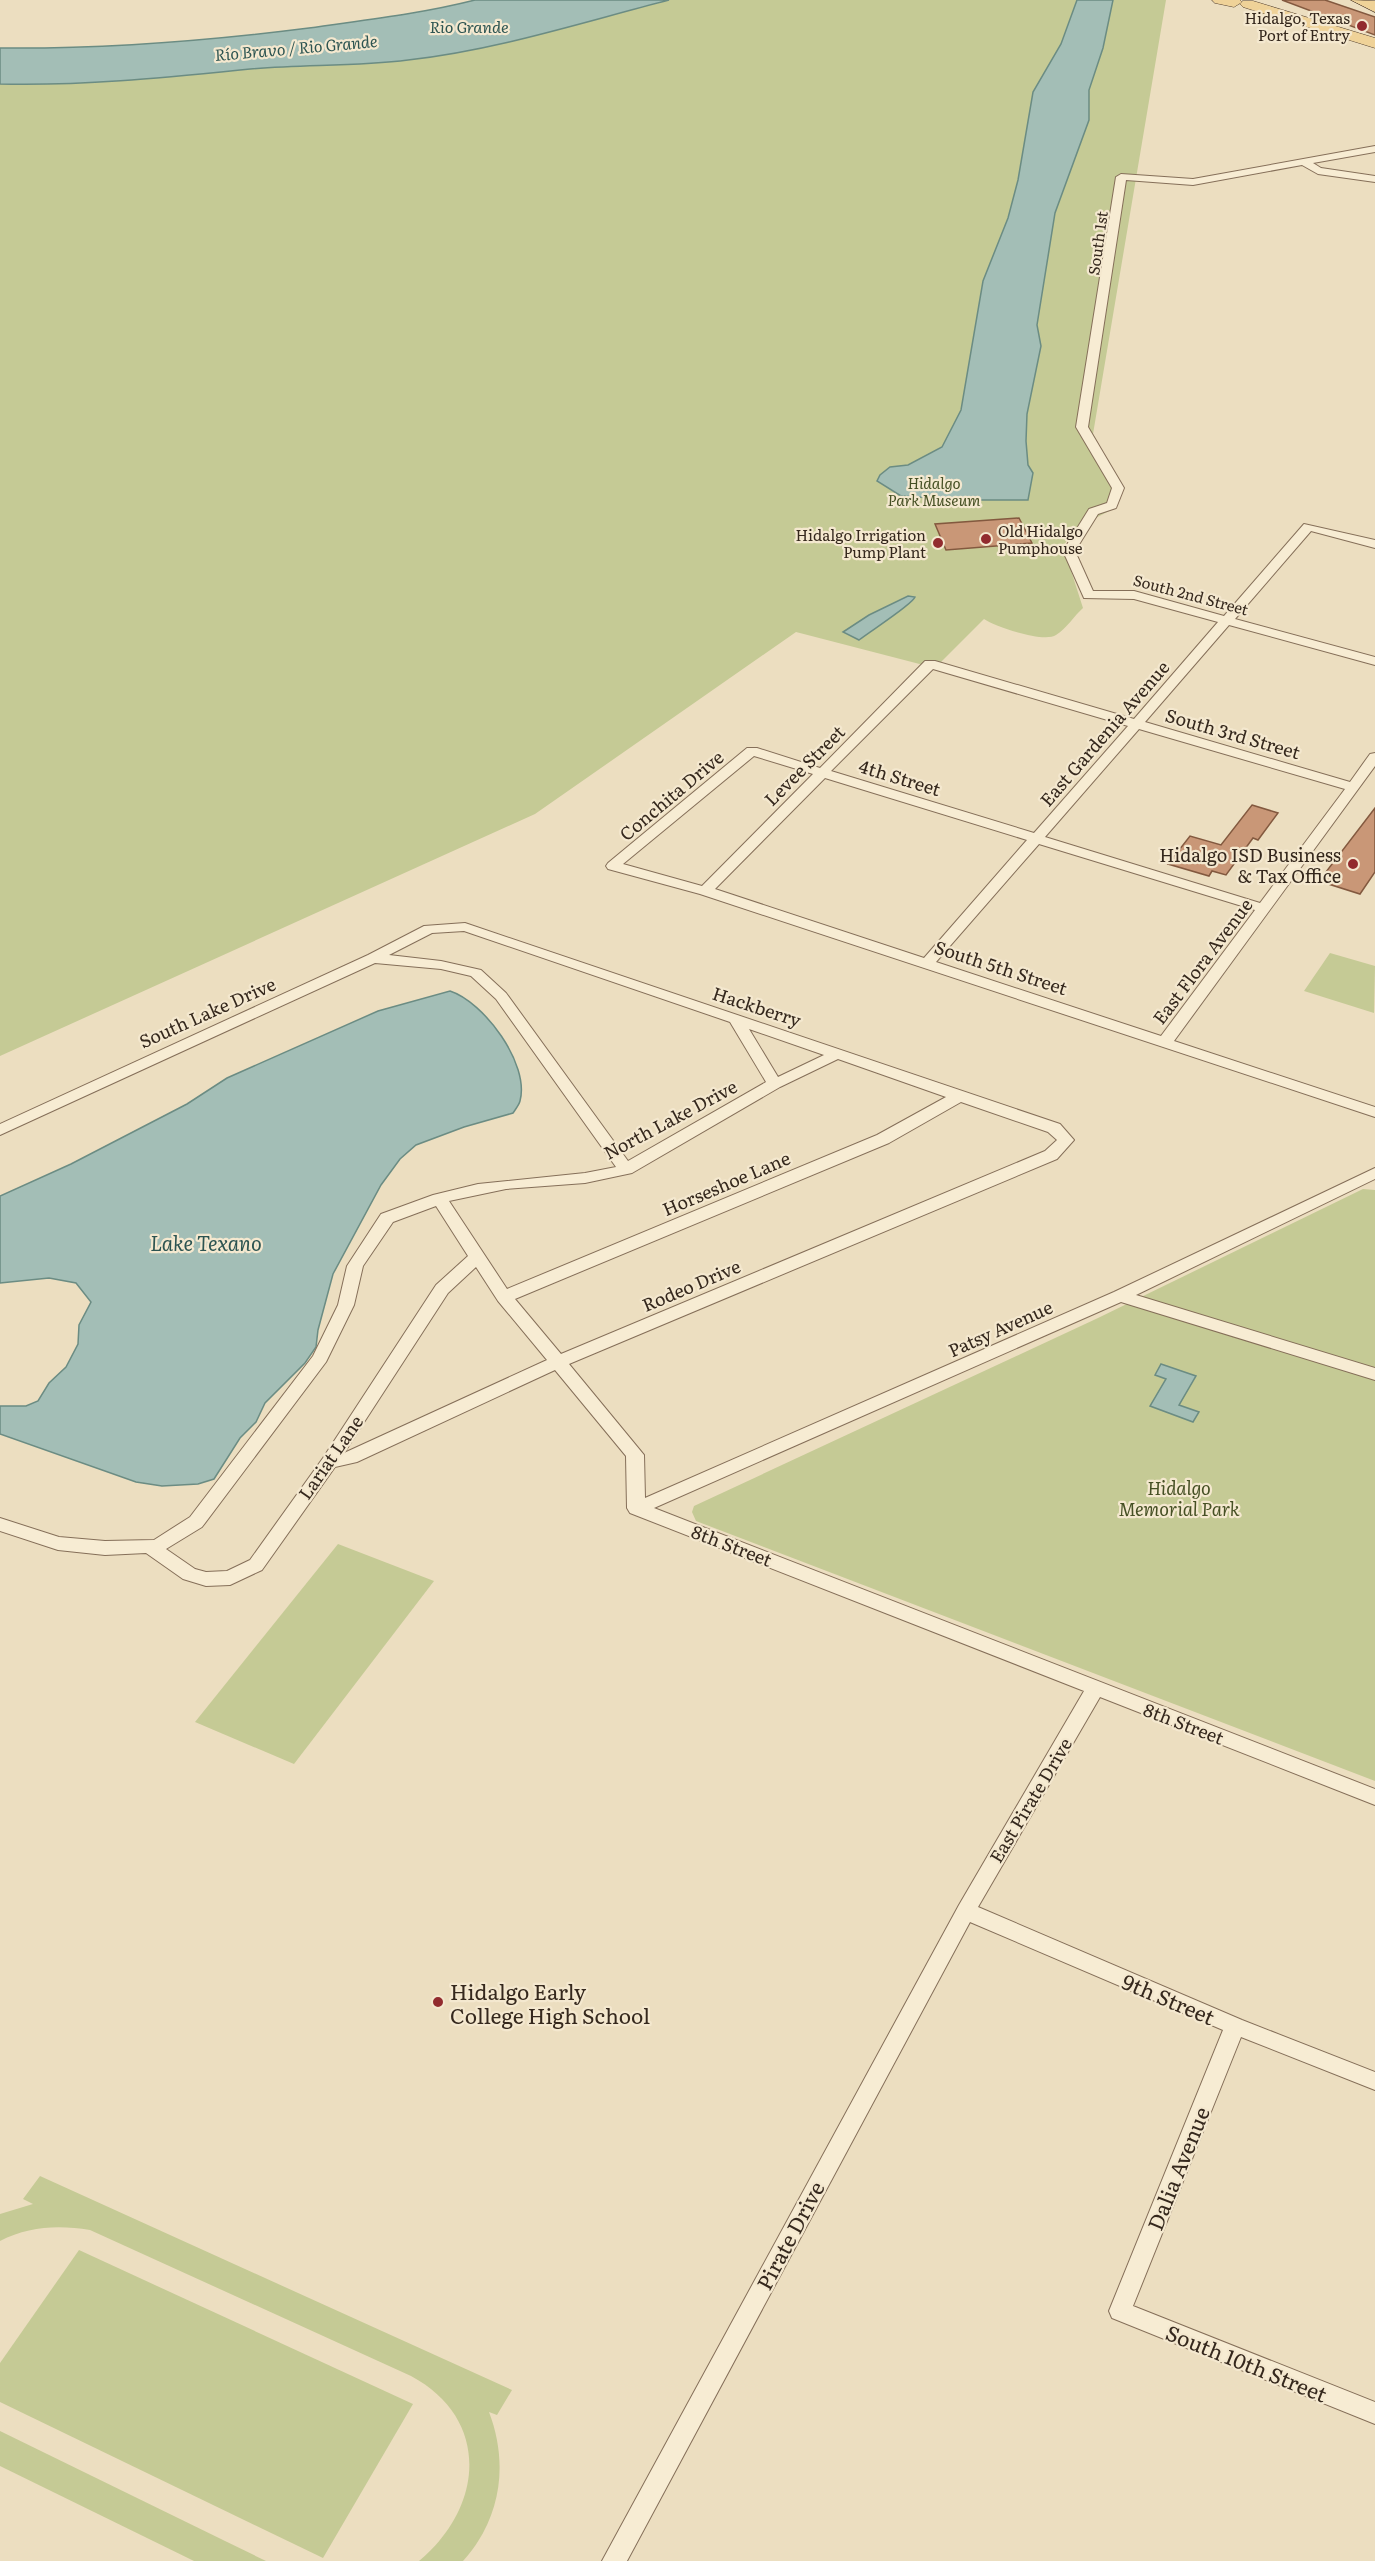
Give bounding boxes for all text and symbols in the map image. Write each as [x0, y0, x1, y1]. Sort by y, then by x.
place label: Hidalgo, Texas Port of Entry [1244, 6, 1350, 46]
water label: Rio Grande [429, 14, 509, 38]
marker: Hidalgo, Texas Port of Entry [1355, 19, 1369, 33]
water label: Río Bravo / Rio Grande [214, 28, 378, 66]
street label: South 1st [1081, 209, 1113, 277]
park label: Hidalgo Park Museum [888, 471, 980, 511]
place label: Old Hidalgo Pumphouse [998, 519, 1083, 559]
place label: Hidalgo Irrigation Pump Plant [795, 523, 926, 563]
marker: Old Hidalgo Pumphouse [979, 532, 993, 546]
marker: Hidalgo Irrigation Pump Plant [931, 536, 945, 550]
street label: South 2nd Street [1131, 568, 1251, 620]
street label: East Gardenia Avenue [1033, 654, 1175, 812]
street label: South 3rd Street [1162, 701, 1304, 765]
street label: Levee Street [757, 718, 851, 812]
street label: Conchita Drive [613, 743, 729, 847]
street label: 4th Street [856, 752, 945, 802]
place label: Hidalgo ISD Business & Tax Office [1159, 841, 1341, 889]
marker: Hidalgo ISD Business & Tax Office [1346, 857, 1360, 871]
street label: East Flora Avenue [1146, 892, 1258, 1030]
street label: South 5th Street [931, 933, 1072, 1001]
street label: South Lake Drive [134, 970, 280, 1054]
street label: Hackberry [709, 979, 806, 1033]
street label: North Lake Drive [598, 1072, 742, 1166]
street label: Horseshoe Lane [658, 1144, 794, 1222]
water label: Lake Texano [150, 1227, 262, 1257]
street label: Rodeo Drive [638, 1252, 744, 1318]
street label: Patsy Avenue [943, 1293, 1057, 1363]
street label: Lariat Lane [291, 1409, 369, 1505]
park label: Hidalgo Memorial Park [1118, 1474, 1240, 1522]
street label: 8th Street [688, 1517, 777, 1573]
street label: 8th Street [1140, 1695, 1229, 1751]
street label: East Pirate Drive [982, 1732, 1078, 1868]
street label: 9th Street [1118, 1965, 1220, 2032]
place label: Hidalgo Early College High School [450, 1975, 650, 2030]
marker: Hidalgo Early College High School [431, 1995, 445, 2009]
street label: Dalia Avenue [1138, 2102, 1216, 2234]
street label: Pirate Drive [747, 2175, 831, 2295]
street label: South 10th Street [1162, 2316, 1333, 2409]

